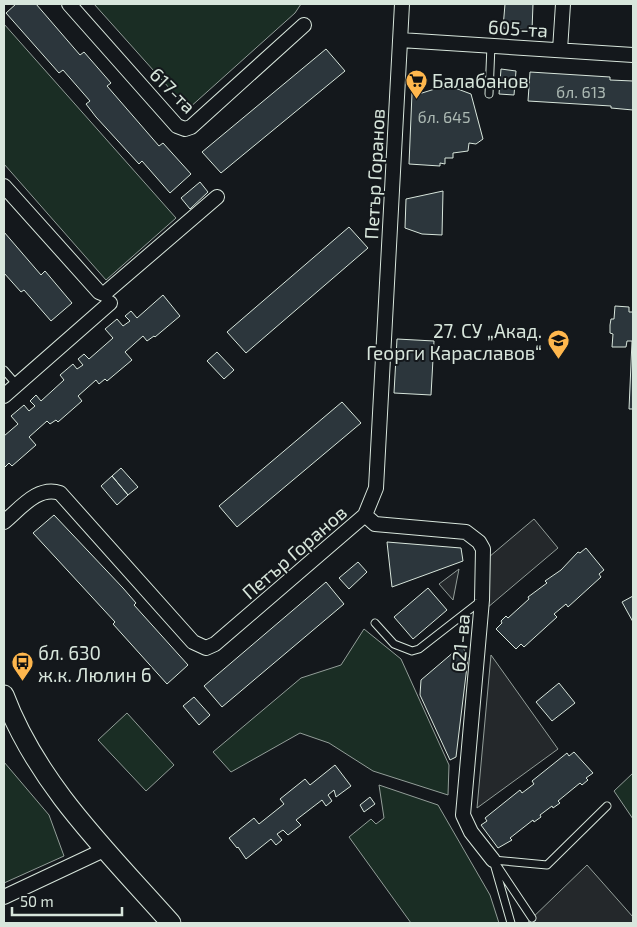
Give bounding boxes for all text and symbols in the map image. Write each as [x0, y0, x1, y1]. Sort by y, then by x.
street label: 605-та [487, 14, 549, 42]
street label: 617-та [145, 62, 201, 118]
supermarket icon: Балабанов [404, 68, 428, 99]
place label: Балабанов [432, 69, 529, 92]
house number: бл. 613 [556, 82, 606, 101]
house number: бл. 645 [418, 107, 470, 126]
street label: Петър Горанов [359, 108, 389, 240]
place label: 27. СУ „Акад. Георги Караславов“ [366, 319, 542, 364]
school or university icon: 27. СУ „Акад. Георги Караславов“ [546, 329, 570, 360]
street label: Петър Горанов [237, 500, 351, 604]
street label: 621-ва [446, 613, 474, 673]
place label: бл. 630 ж.к. Люлин 6 [38, 641, 152, 686]
bus stop icon: бл. 630 ж.к. Люлин 6 [10, 651, 34, 682]
scale bar [12, 884, 122, 916]
text: 50 m [20, 892, 54, 910]

